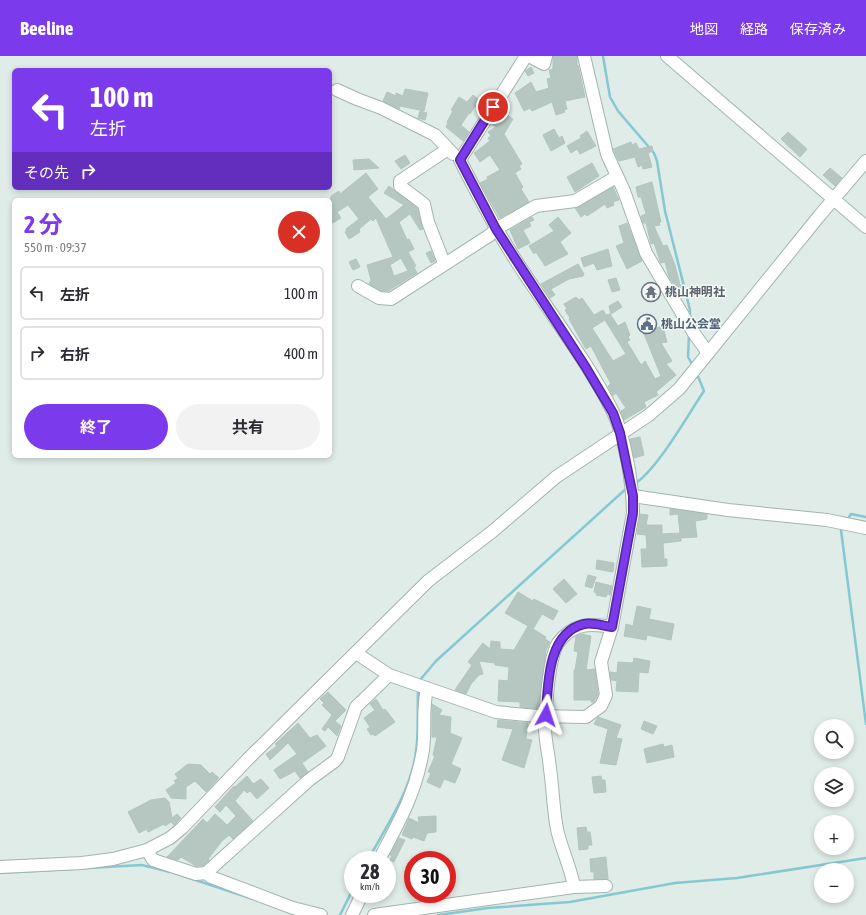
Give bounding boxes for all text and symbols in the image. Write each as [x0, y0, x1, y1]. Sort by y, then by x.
text: Beeline [20, 17, 73, 39]
text: 地図 [690, 21, 718, 37]
text: 経路 [740, 21, 768, 37]
text: 保存済み [790, 21, 846, 37]
text: 100 m [90, 81, 153, 113]
icon: left [24, 84, 76, 136]
pin [476, 90, 510, 124]
icon: arrive [482, 96, 504, 118]
text: 左折 [90, 118, 126, 139]
icon: right [77, 160, 99, 182]
text: その先 [24, 164, 69, 181]
text: 2 分 [24, 211, 63, 238]
button: close [278, 211, 320, 253]
text: 550 m · 09:37 [24, 240, 87, 255]
temple icon: 桃山神明社 [640, 281, 662, 303]
icon: left [26, 282, 48, 304]
text: 100 m [284, 285, 318, 302]
place label: 桃山神明社 [665, 285, 725, 299]
text: 左折 [60, 286, 90, 303]
public building icon: 桃山公会堂 [636, 313, 658, 335]
place label: 桃山公会堂 [661, 317, 721, 331]
icon: right [26, 342, 48, 364]
text: 400 m [284, 345, 318, 362]
text: 右折 [60, 346, 90, 363]
button: 終了 [24, 404, 168, 450]
button: 共有 [176, 404, 320, 450]
position arrow [525, 694, 567, 736]
map controls [814, 719, 854, 903]
button: search [814, 719, 854, 759]
button: layers [814, 767, 854, 807]
button: + [814, 815, 854, 855]
speed limit sign: 30 [404, 851, 456, 903]
text: 28 [361, 860, 379, 883]
button: − [814, 863, 854, 903]
text: km/h [360, 881, 380, 892]

